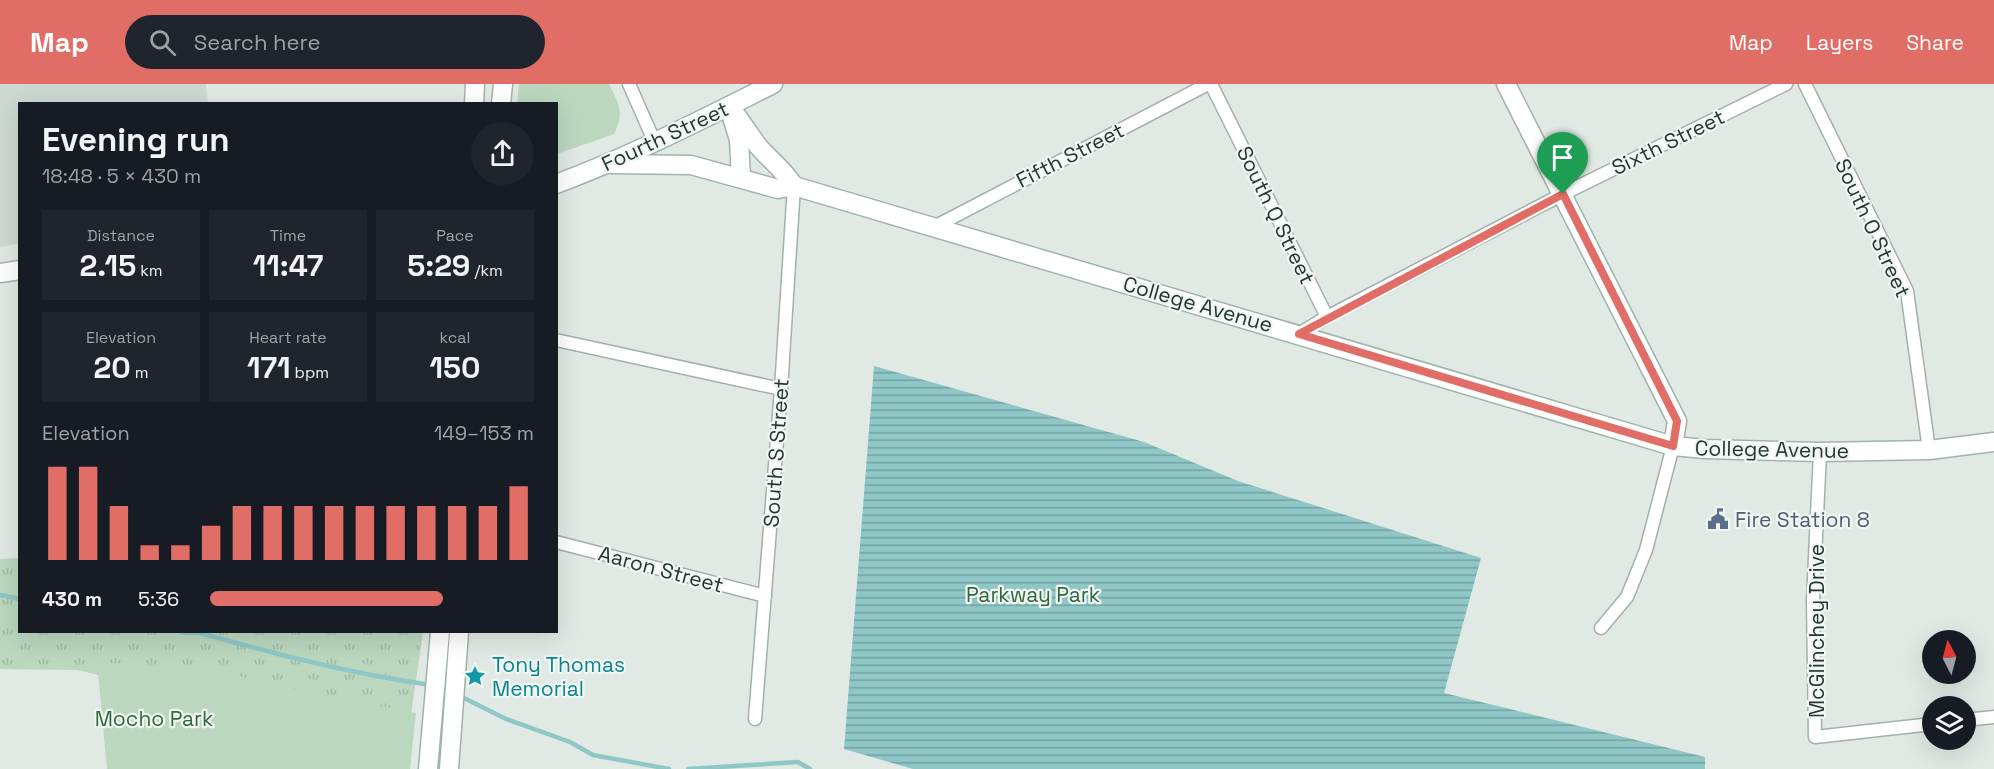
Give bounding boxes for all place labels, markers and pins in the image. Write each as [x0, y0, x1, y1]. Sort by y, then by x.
pin [1537, 132, 1588, 194]
place label: Fire Station 8 [1735, 506, 1870, 533]
public building icon: Fire Station 8 [1706, 507, 1730, 531]
place label: Tony Thomas Memorial [492, 651, 625, 702]
place icon: Tony Thomas Memorial [463, 664, 487, 688]

